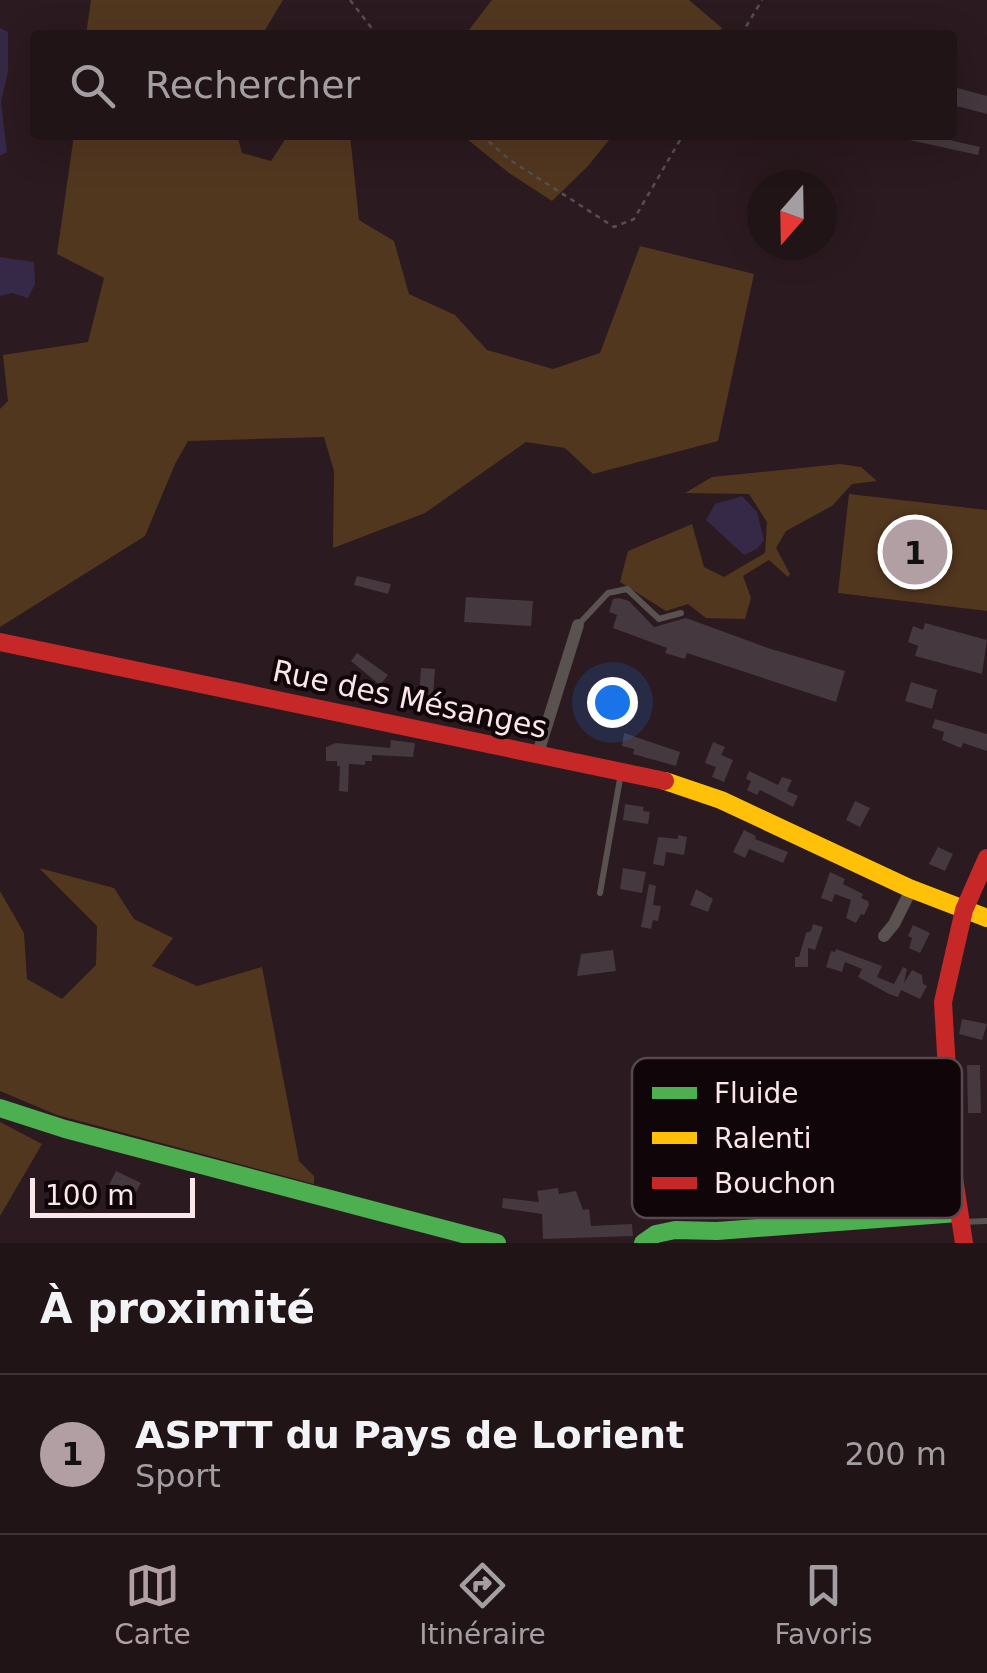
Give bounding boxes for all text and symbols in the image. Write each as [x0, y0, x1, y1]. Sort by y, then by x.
search box [30, 30, 957, 140]
icon: search [65, 58, 120, 113]
text: Rechercher [145, 63, 360, 107]
north arrow [747, 170, 837, 260]
pin: 1 [882, 514, 948, 590]
street label: Rue des Mésanges [270, 653, 550, 745]
your location [587, 677, 638, 728]
legend [632, 1058, 962, 1218]
text: Fluide [714, 1077, 798, 1110]
text: Ralenti [714, 1122, 812, 1155]
text: Bouchon [714, 1167, 836, 1200]
scale bar [30, 1173, 195, 1218]
text: 100 m [45, 1179, 135, 1212]
text: À proximité [40, 1284, 315, 1333]
text: ASPTT du Pays de Lorient [135, 1413, 684, 1457]
text: 1 [61, 1435, 84, 1473]
text: 200 m [845, 1435, 947, 1473]
text: Sport [135, 1457, 221, 1495]
tab: Carte [114, 1558, 191, 1651]
tab: Itinéraire [419, 1558, 546, 1651]
tab: Favoris [774, 1558, 873, 1651]

